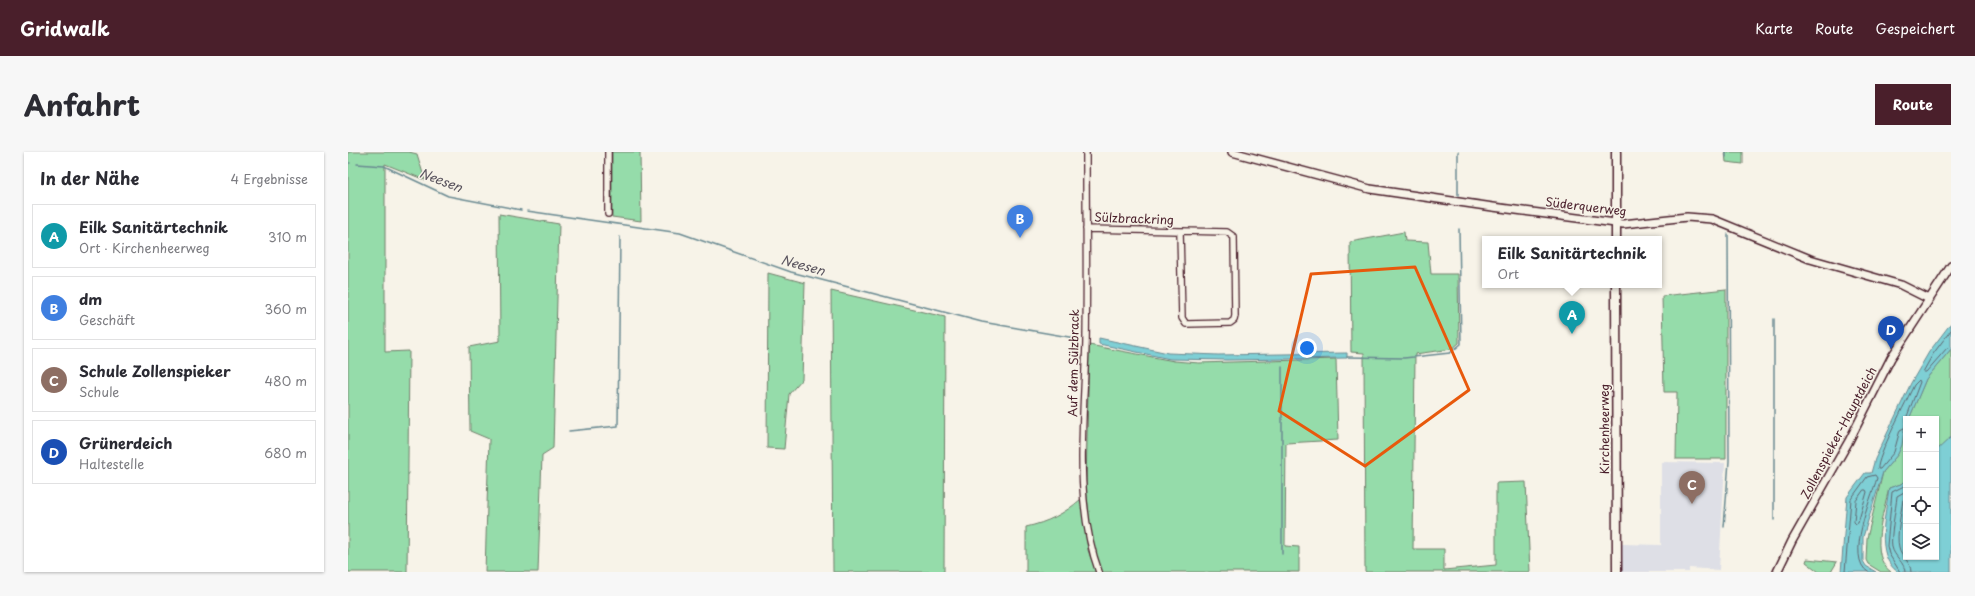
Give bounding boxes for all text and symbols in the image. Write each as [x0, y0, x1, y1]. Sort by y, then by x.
text: Gridwalk [20, 14, 110, 42]
text: Karte [1755, 18, 1793, 39]
text: Route [1815, 18, 1853, 39]
text: Gespeichert [1875, 18, 1955, 39]
text: Anfahrt [24, 83, 140, 126]
button: Route [1875, 84, 1951, 125]
water label: Neesen [417, 163, 466, 197]
text: In der Nähe [40, 165, 139, 191]
text: 4 Ergebnisse [231, 169, 308, 188]
street label: Süderquerweg [1544, 192, 1628, 220]
pin: B [1007, 205, 1033, 238]
street label: Sülzbrackring [1094, 208, 1174, 228]
text: Eilk Sanitärtechnik [79, 215, 228, 238]
text: A [49, 227, 59, 246]
text: 310 m [268, 227, 307, 246]
popup [1482, 236, 1662, 288]
text: Ort · Kirchenheerweg [79, 238, 210, 257]
text: Eilk Sanitärtechnik [1497, 241, 1647, 264]
water label: Neesen [779, 249, 828, 280]
text: Ort [1497, 264, 1519, 283]
text: dm [79, 287, 102, 310]
text: B [50, 299, 58, 318]
text: 360 m [264, 299, 307, 318]
pin: A [1559, 301, 1585, 334]
street label: Auf dem Sülzbrack [1063, 309, 1083, 417]
text: Geschäft [79, 310, 135, 329]
pin: D [1878, 316, 1904, 349]
your location [1297, 338, 1317, 358]
text: Schule Zollenspieker [79, 359, 231, 382]
street label: Zollenspieker-Hauptdeich [1796, 363, 1881, 502]
text: C [49, 371, 59, 390]
text: 480 m [265, 371, 307, 390]
text: Schule [79, 382, 119, 401]
street label: Kirchenheerweg [1595, 384, 1613, 474]
map controls [1903, 416, 1939, 560]
button: + [1903, 416, 1939, 452]
text: Grünerdeich [79, 431, 172, 454]
text: D [49, 443, 59, 462]
text: 680 m [264, 443, 307, 462]
button: − [1903, 452, 1939, 488]
text: Haltestelle [79, 454, 144, 473]
pin: C [1679, 471, 1705, 504]
button: locate [1903, 488, 1939, 524]
button: layers [1903, 524, 1939, 560]

